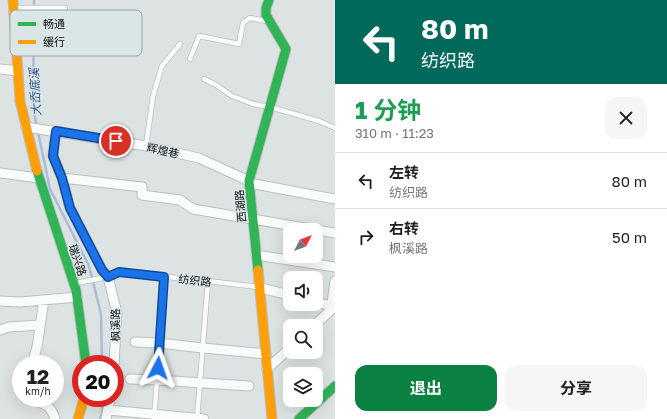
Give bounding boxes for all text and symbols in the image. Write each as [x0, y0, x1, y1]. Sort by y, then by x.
legend [10, 10, 142, 56]
text: 80 m [421, 12, 489, 45]
icon: left [355, 16, 407, 68]
text: 畅通 [43, 17, 65, 30]
text: 缓行 [43, 35, 65, 48]
text: 纺织路 [421, 49, 475, 71]
water label: 大岙底溪 [26, 66, 44, 116]
text: 1 分钟 [355, 95, 421, 124]
button: close [605, 97, 647, 139]
pin [99, 124, 133, 158]
text: 310 m · 11:23 [355, 125, 434, 141]
icon: arrive [105, 130, 127, 152]
street label: 辉煌巷 [145, 140, 181, 160]
text: 左转 [389, 163, 419, 181]
icon: left [355, 170, 377, 192]
text: 80 m [612, 172, 647, 190]
text: 纺织路 [389, 184, 428, 200]
street label: 西湖路 [232, 189, 248, 223]
text: 右转 [389, 219, 419, 237]
north arrow [283, 223, 323, 263]
map controls [283, 223, 323, 407]
icon: right [355, 226, 377, 248]
text: 50 m [612, 228, 647, 246]
text: 枫溪路 [389, 240, 428, 256]
street label: 瑞兴路 [67, 242, 89, 278]
button: sound [283, 271, 323, 311]
street label: 纺织路 [178, 272, 212, 288]
street label: 枫溪路 [108, 308, 122, 342]
button: search [283, 319, 323, 359]
position arrow [137, 347, 179, 389]
speed limit sign: 20 [72, 355, 124, 407]
text: 12 [27, 364, 49, 388]
button: 退出 [355, 365, 497, 411]
button: 分享 [505, 365, 647, 411]
button: layers [283, 367, 323, 407]
text: km/h [25, 385, 51, 397]

